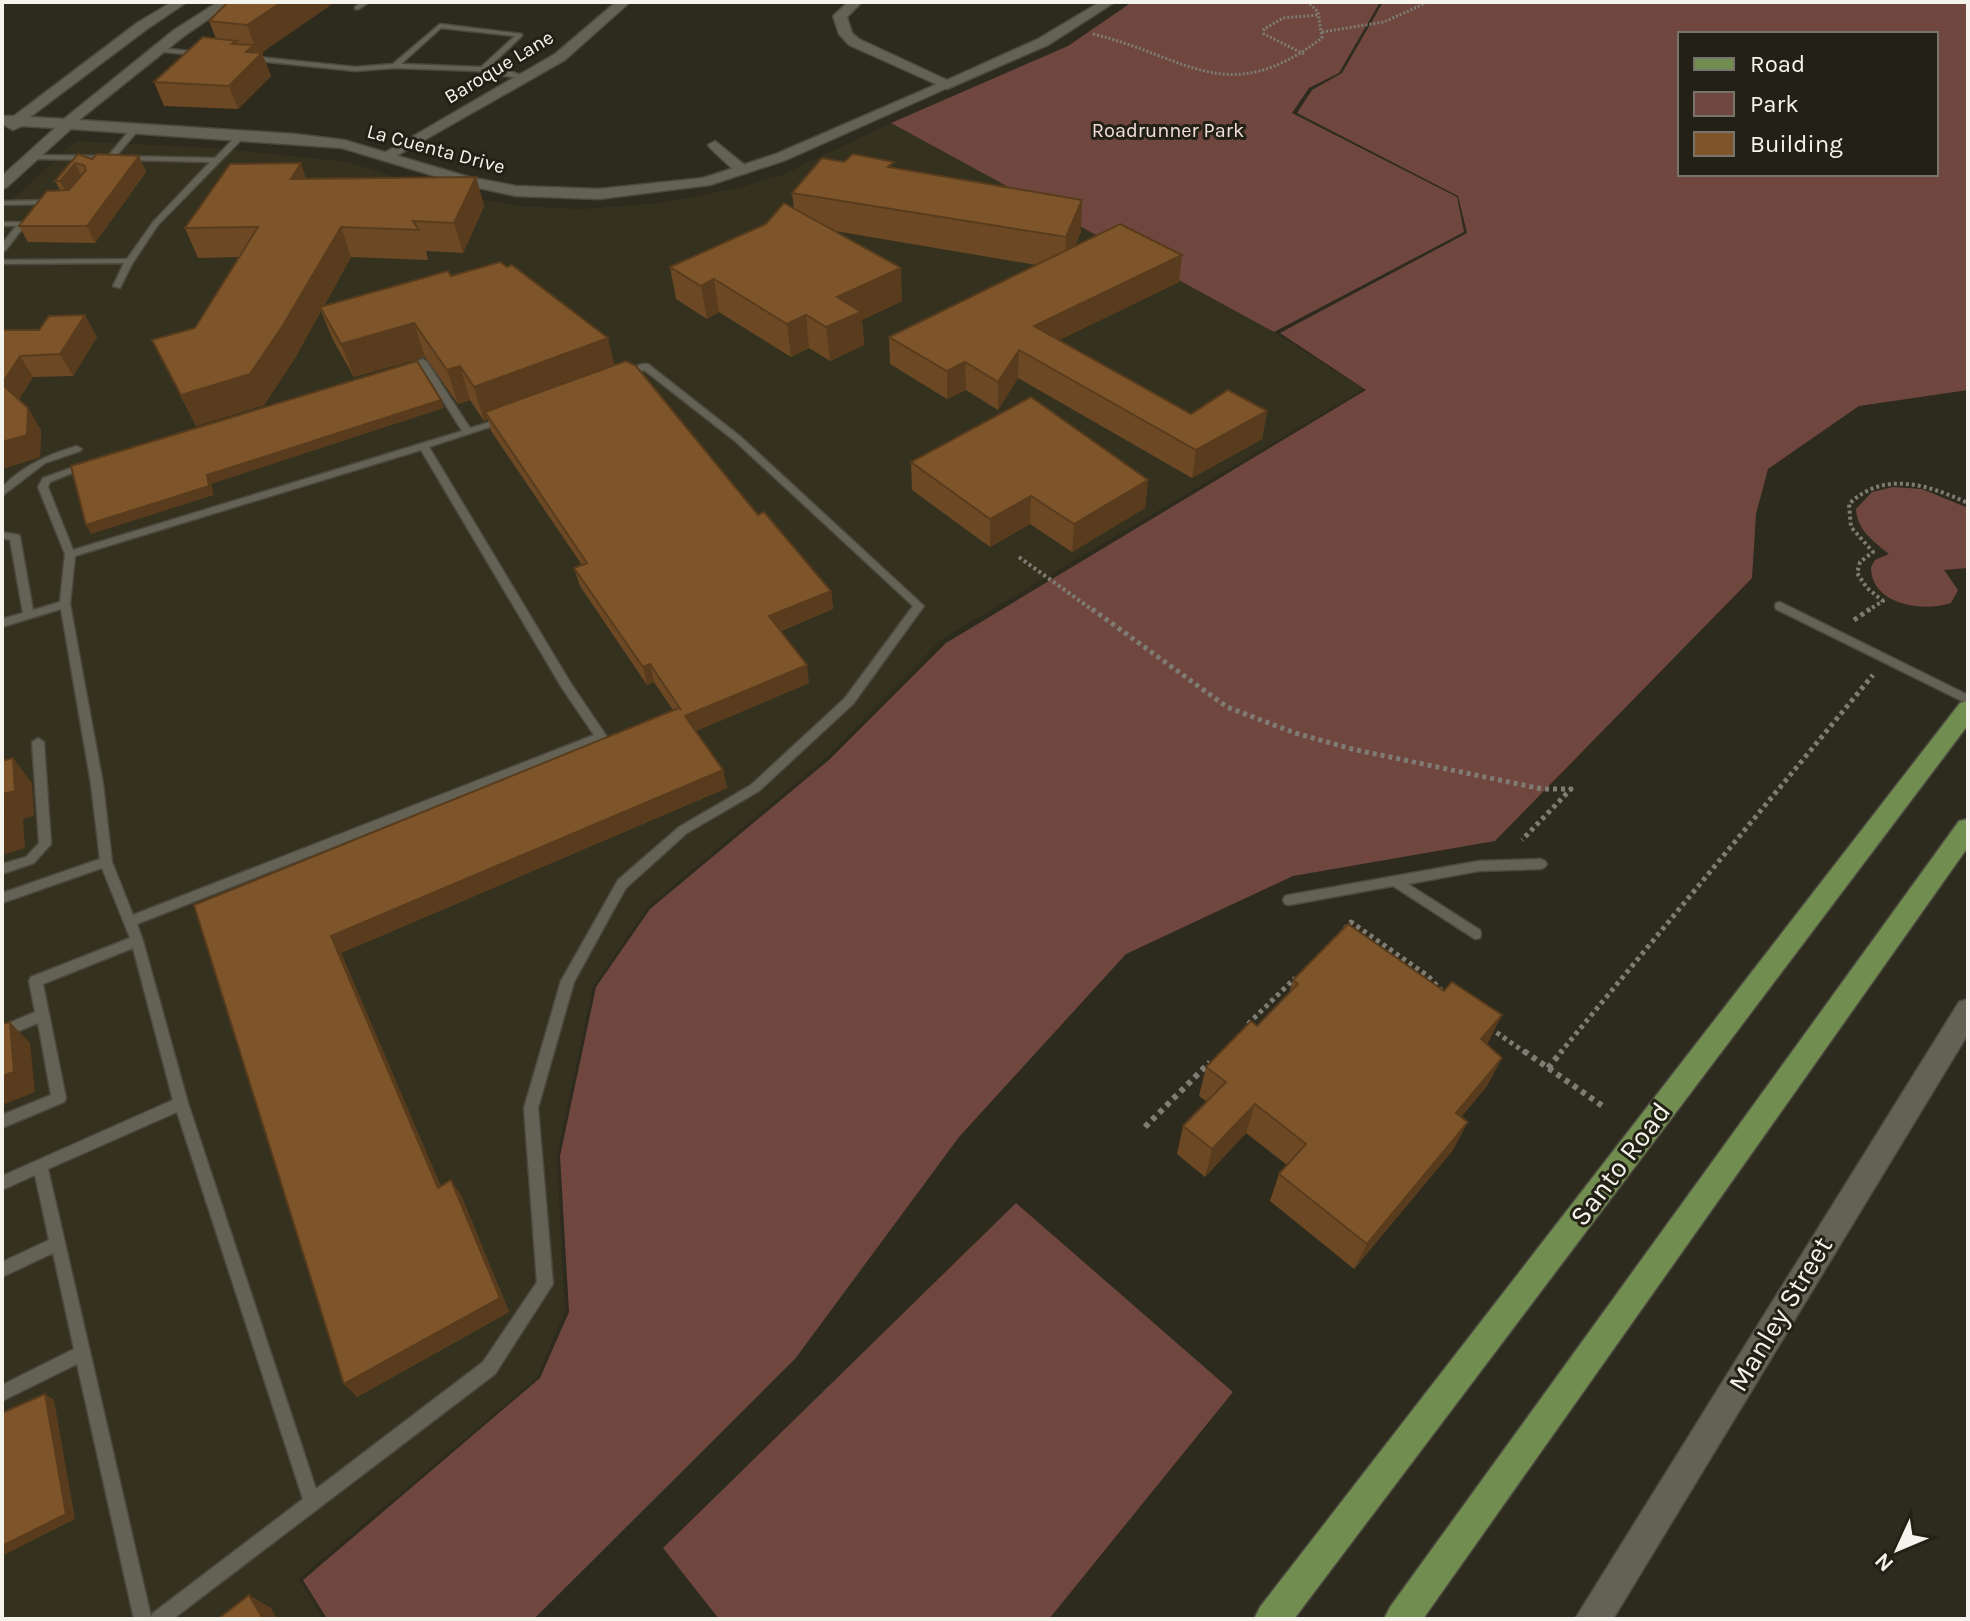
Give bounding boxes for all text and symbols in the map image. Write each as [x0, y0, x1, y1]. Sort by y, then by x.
street label: Baroque Lane [440, 25, 558, 109]
legend [1678, 32, 1938, 176]
text: Road [1750, 50, 1805, 78]
text: Park [1750, 90, 1799, 118]
park label: Roadrunner Park [1092, 119, 1244, 142]
street label: La Cuenta Drive [365, 120, 507, 178]
text: Building [1750, 130, 1843, 158]
street label: Santo Road [1563, 1096, 1677, 1232]
street label: Manley Street [1721, 1231, 1839, 1397]
north arrow [1858, 1509, 1938, 1589]
text: N [1869, 1547, 1899, 1577]

